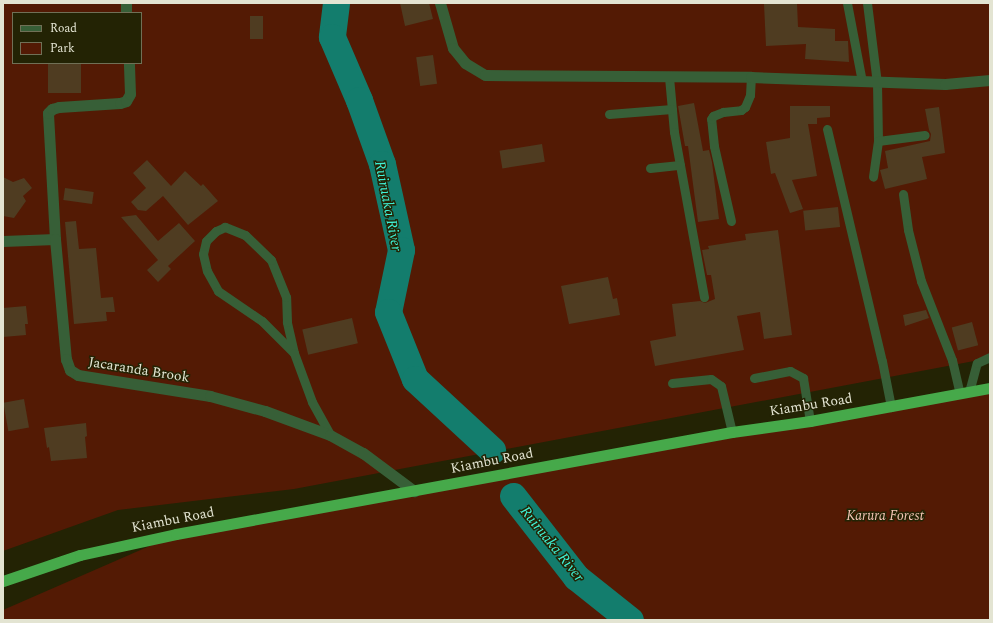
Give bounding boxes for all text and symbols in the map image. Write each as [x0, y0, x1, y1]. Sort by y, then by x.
legend [12, 12, 142, 64]
text: Road [50, 19, 77, 38]
text: Park [50, 39, 75, 58]
water label: Ruiruaka River [370, 159, 406, 253]
street label: Jacaranda Brook [87, 354, 191, 386]
street label: Kiambu Road [768, 390, 854, 420]
street label: Kiambu Road [449, 445, 535, 477]
water label: Ruiruaka River [516, 503, 588, 585]
street label: Kiambu Road [130, 504, 216, 536]
park label: Karura Forest [846, 508, 924, 524]

